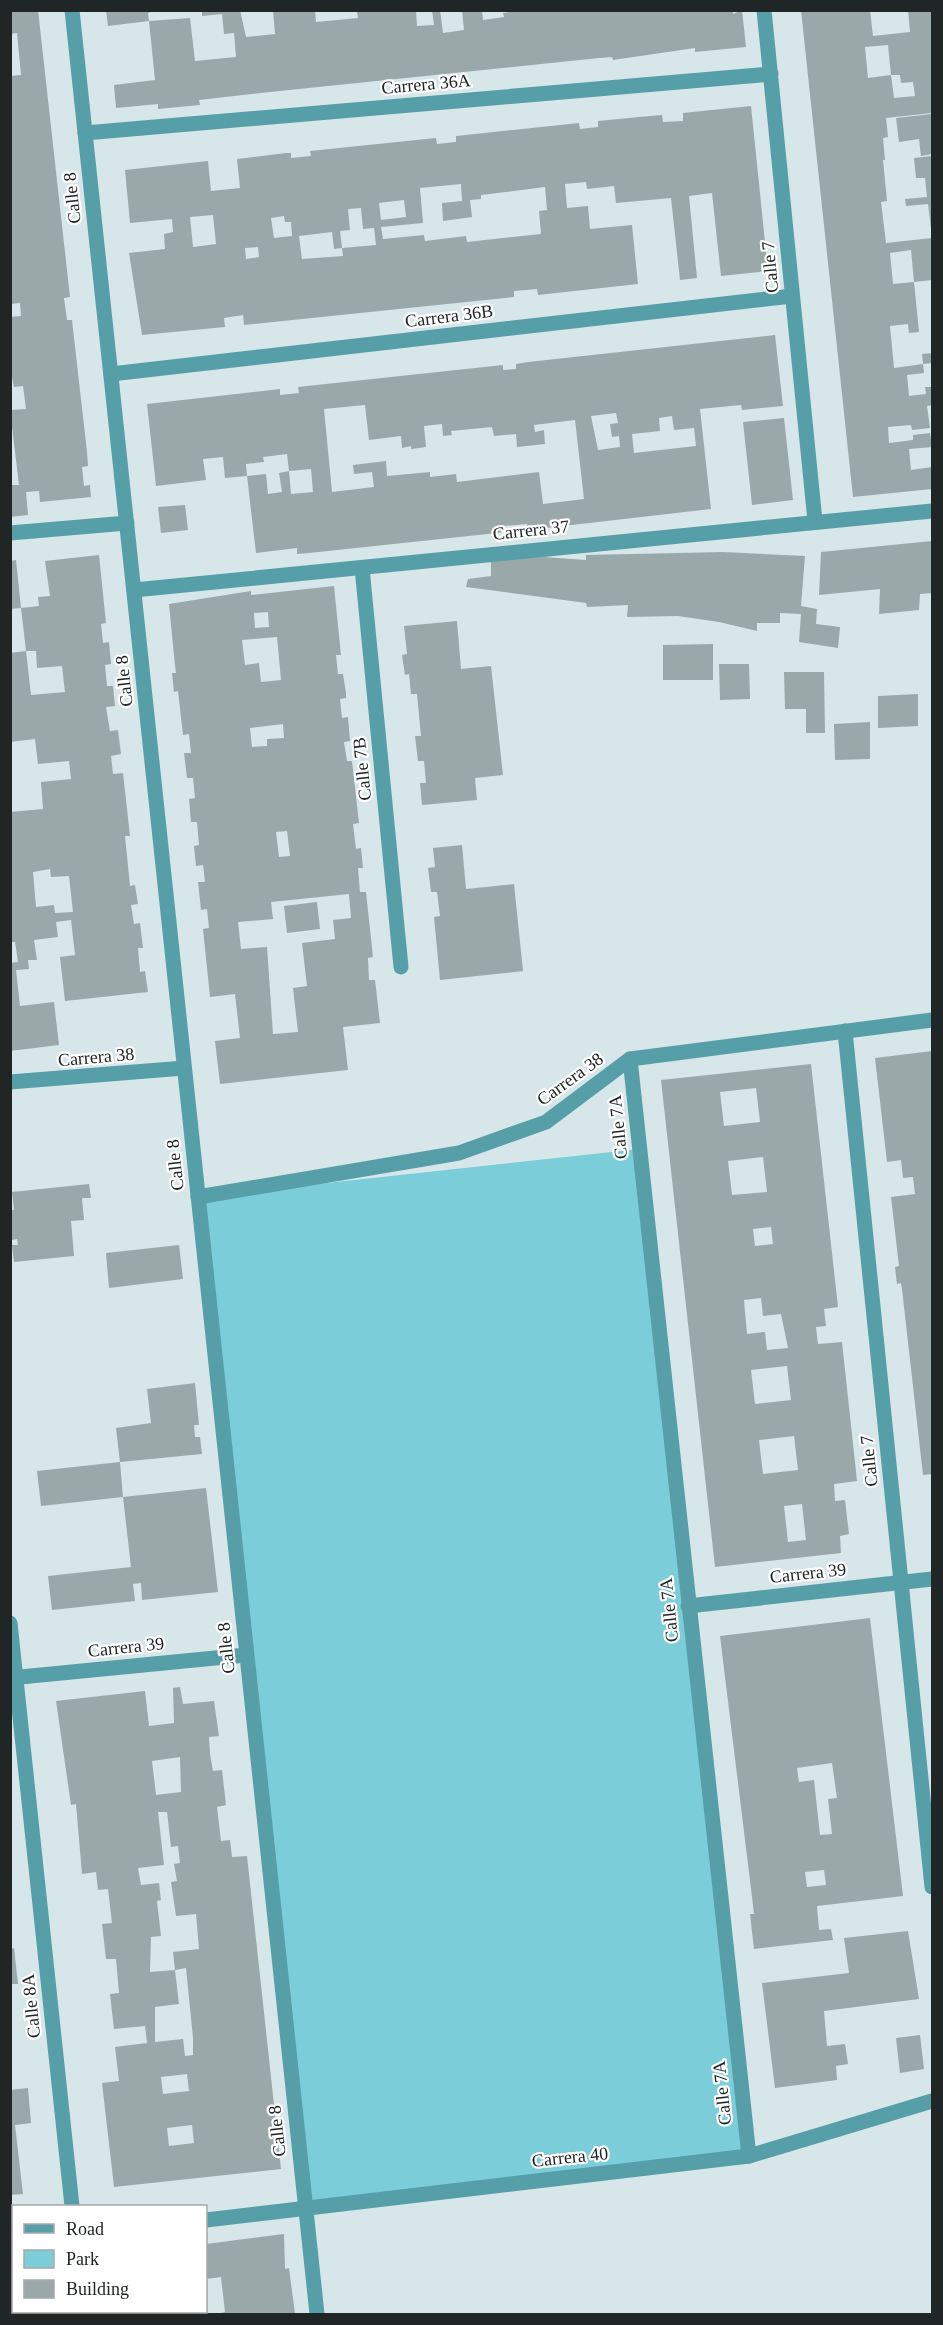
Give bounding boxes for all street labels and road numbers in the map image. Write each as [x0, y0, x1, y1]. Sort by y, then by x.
street label: Carrera 36A [381, 70, 471, 98]
street label: Calle 8 [59, 171, 85, 225]
street label: Calle 7 [758, 240, 782, 294]
street label: Carrera 36B [404, 301, 494, 331]
street label: Carrera 37 [492, 516, 570, 544]
street label: Calle 8 [111, 654, 137, 708]
street label: Calle 7B [349, 736, 375, 802]
street label: Carrera 38 [57, 1044, 135, 1070]
street label: Carrera 38 [533, 1048, 607, 1110]
street label: Calle 7A [605, 1094, 631, 1160]
street label: Calle 8 [162, 1138, 188, 1192]
street label: Calle 7 [856, 1434, 882, 1488]
street label: Carrera 39 [769, 1559, 847, 1587]
street label: Calle 7A [656, 1577, 682, 1643]
street label: Calle 8 [213, 1621, 239, 1675]
street label: Carrera 39 [87, 1633, 165, 1661]
street label: Calle 8A [18, 1973, 44, 2039]
street label: Calle 7A [709, 2060, 735, 2126]
street label: Calle 8 [264, 2104, 290, 2158]
street label: Carrera 40 [531, 2143, 609, 2171]

